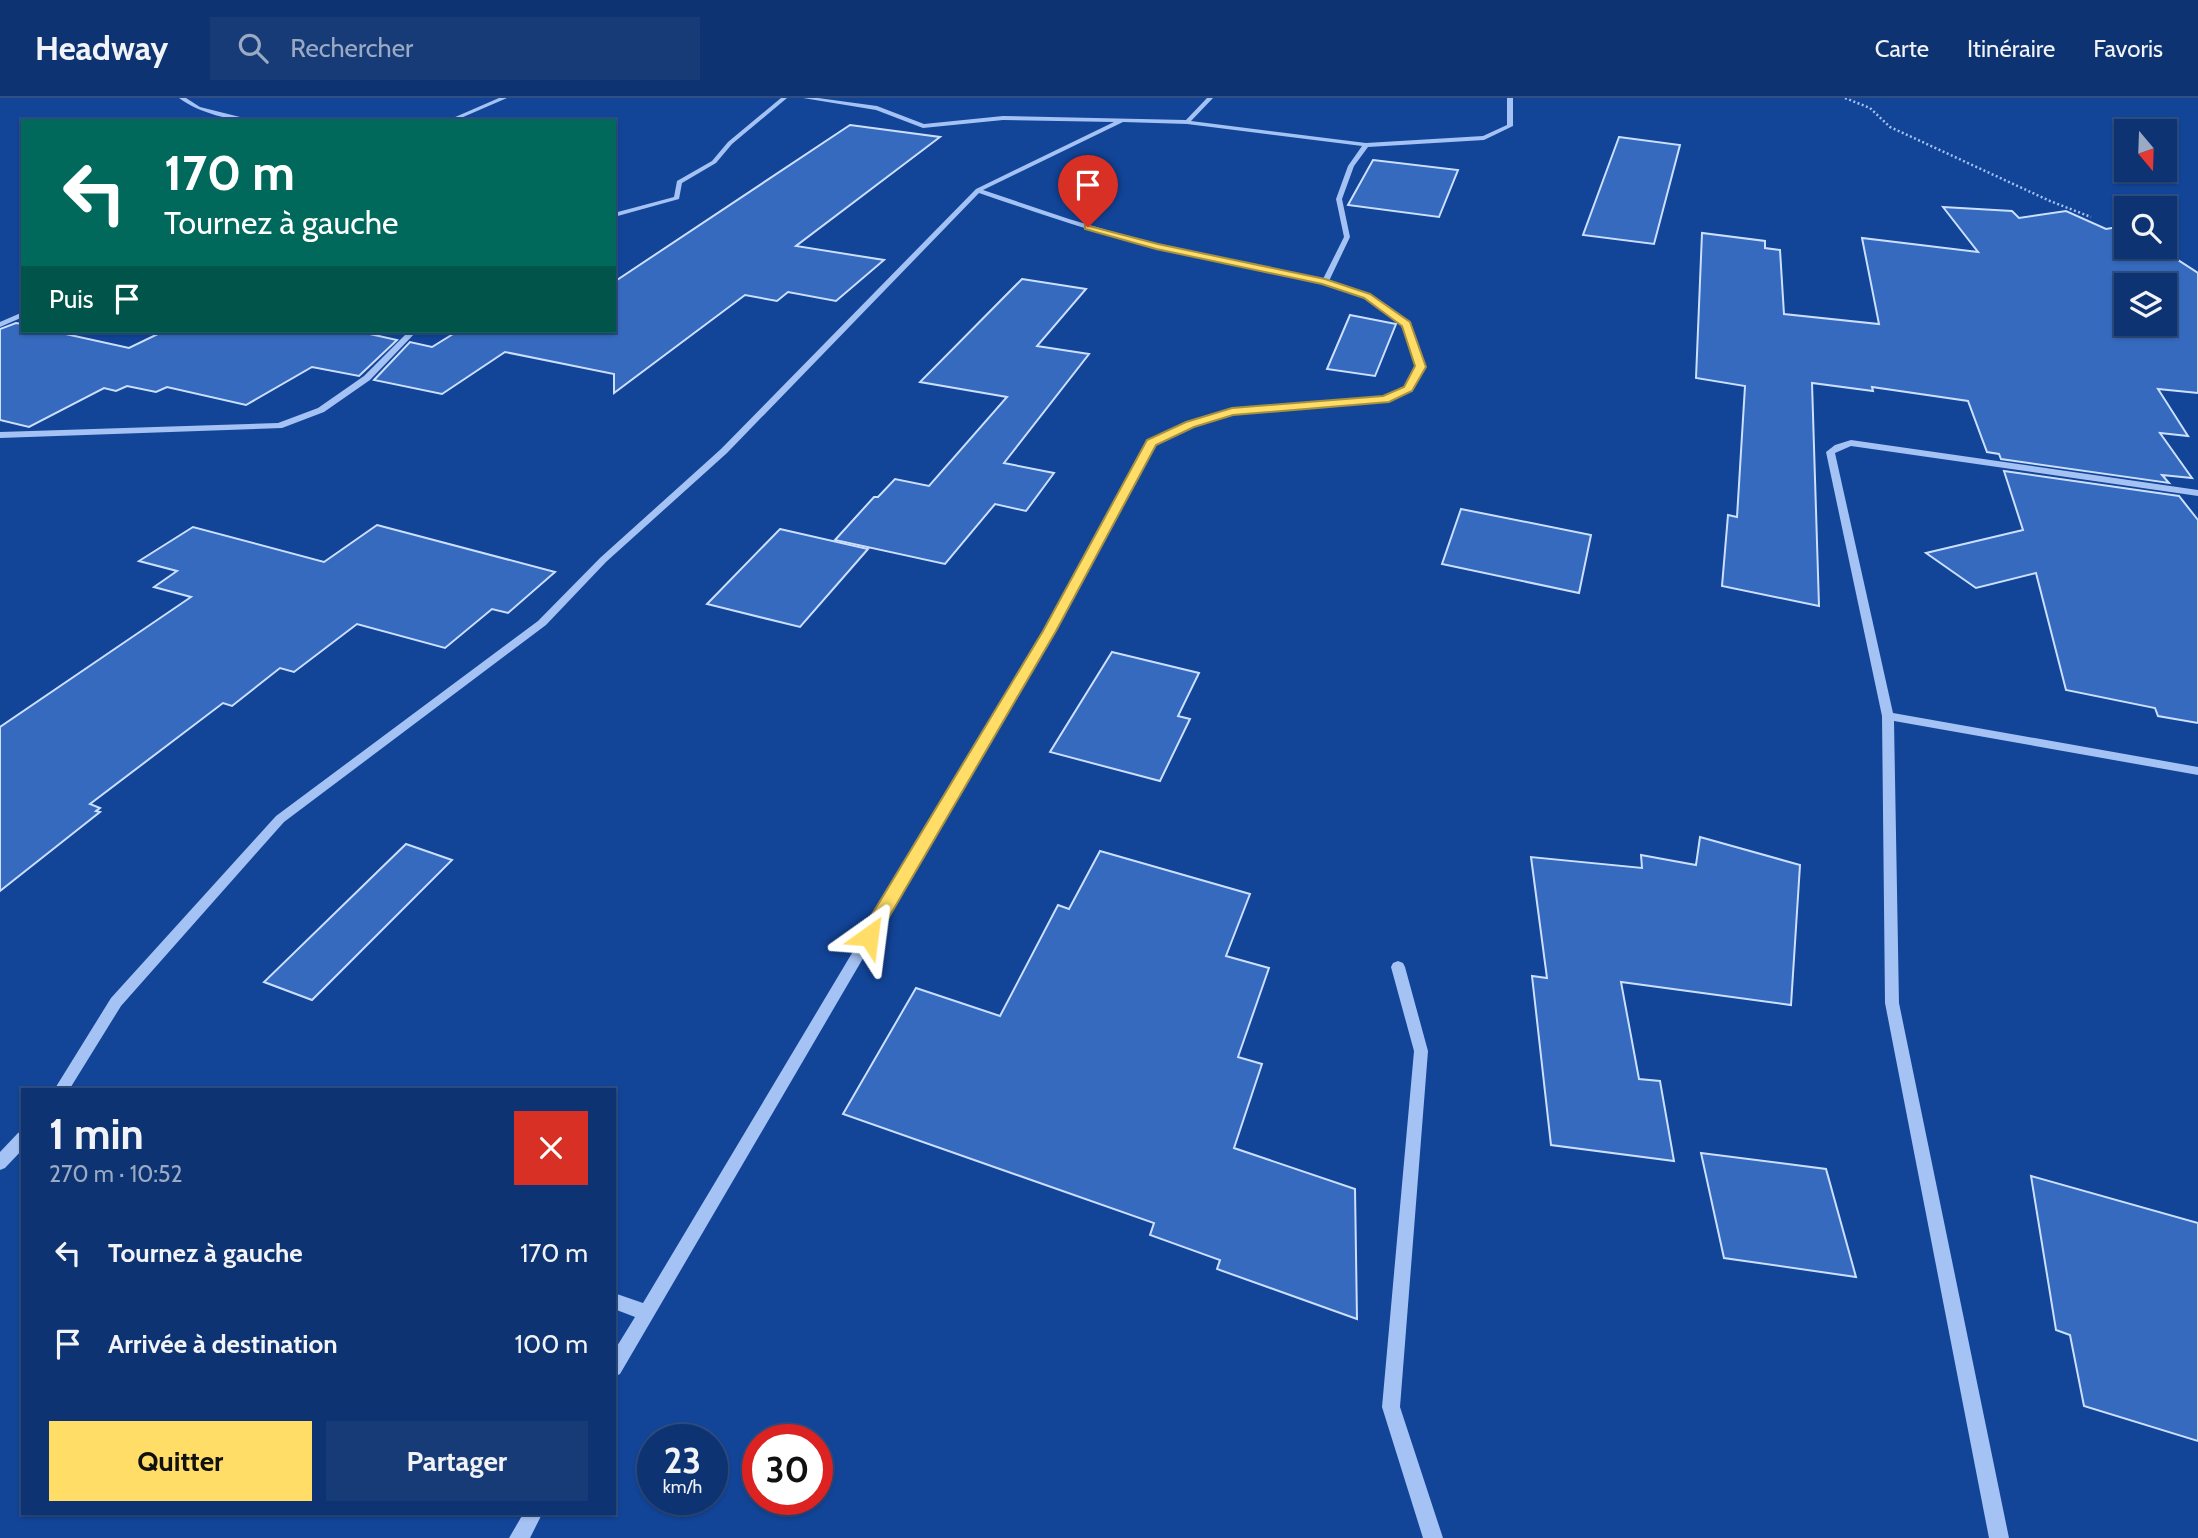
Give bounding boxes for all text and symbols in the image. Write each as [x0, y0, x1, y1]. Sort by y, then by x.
search box [210, 17, 700, 80]
text: Headway [35, 28, 168, 68]
icon: search [234, 29, 272, 67]
text: Rechercher [290, 32, 413, 64]
text: Carte [1875, 34, 1929, 63]
text: Itinéraire [1967, 34, 2055, 63]
text: Favoris [2093, 34, 2163, 63]
north arrow [2114, 119, 2177, 182]
map controls [2114, 119, 2177, 336]
text: 170 m [164, 143, 295, 202]
icon: left [49, 147, 140, 238]
pin [1058, 155, 1118, 227]
icon: arrive [1069, 166, 1107, 204]
button: search [2114, 196, 2177, 259]
text: Tournez à gauche [164, 203, 398, 242]
button: layers [2114, 273, 2177, 336]
icon: arrive [108, 280, 146, 318]
text: Puis [49, 283, 94, 315]
position arrow [832, 899, 906, 973]
text: 1 min [49, 1108, 144, 1160]
button: close [514, 1111, 588, 1185]
text: 270 m · 10:52 [49, 1160, 182, 1188]
icon: left [49, 1234, 87, 1272]
text: Tournez à gauche [108, 1237, 303, 1269]
text: 170 m [520, 1237, 588, 1269]
icon: arrive [49, 1325, 87, 1363]
text: Arrivée à destination [108, 1328, 338, 1360]
text: 100 m [515, 1328, 588, 1360]
button: Quitter [49, 1421, 312, 1501]
button: Partager [326, 1421, 588, 1501]
speed limit sign: 30 [742, 1424, 833, 1515]
text: 23 [664, 1439, 701, 1482]
text: km/h [663, 1476, 702, 1498]

